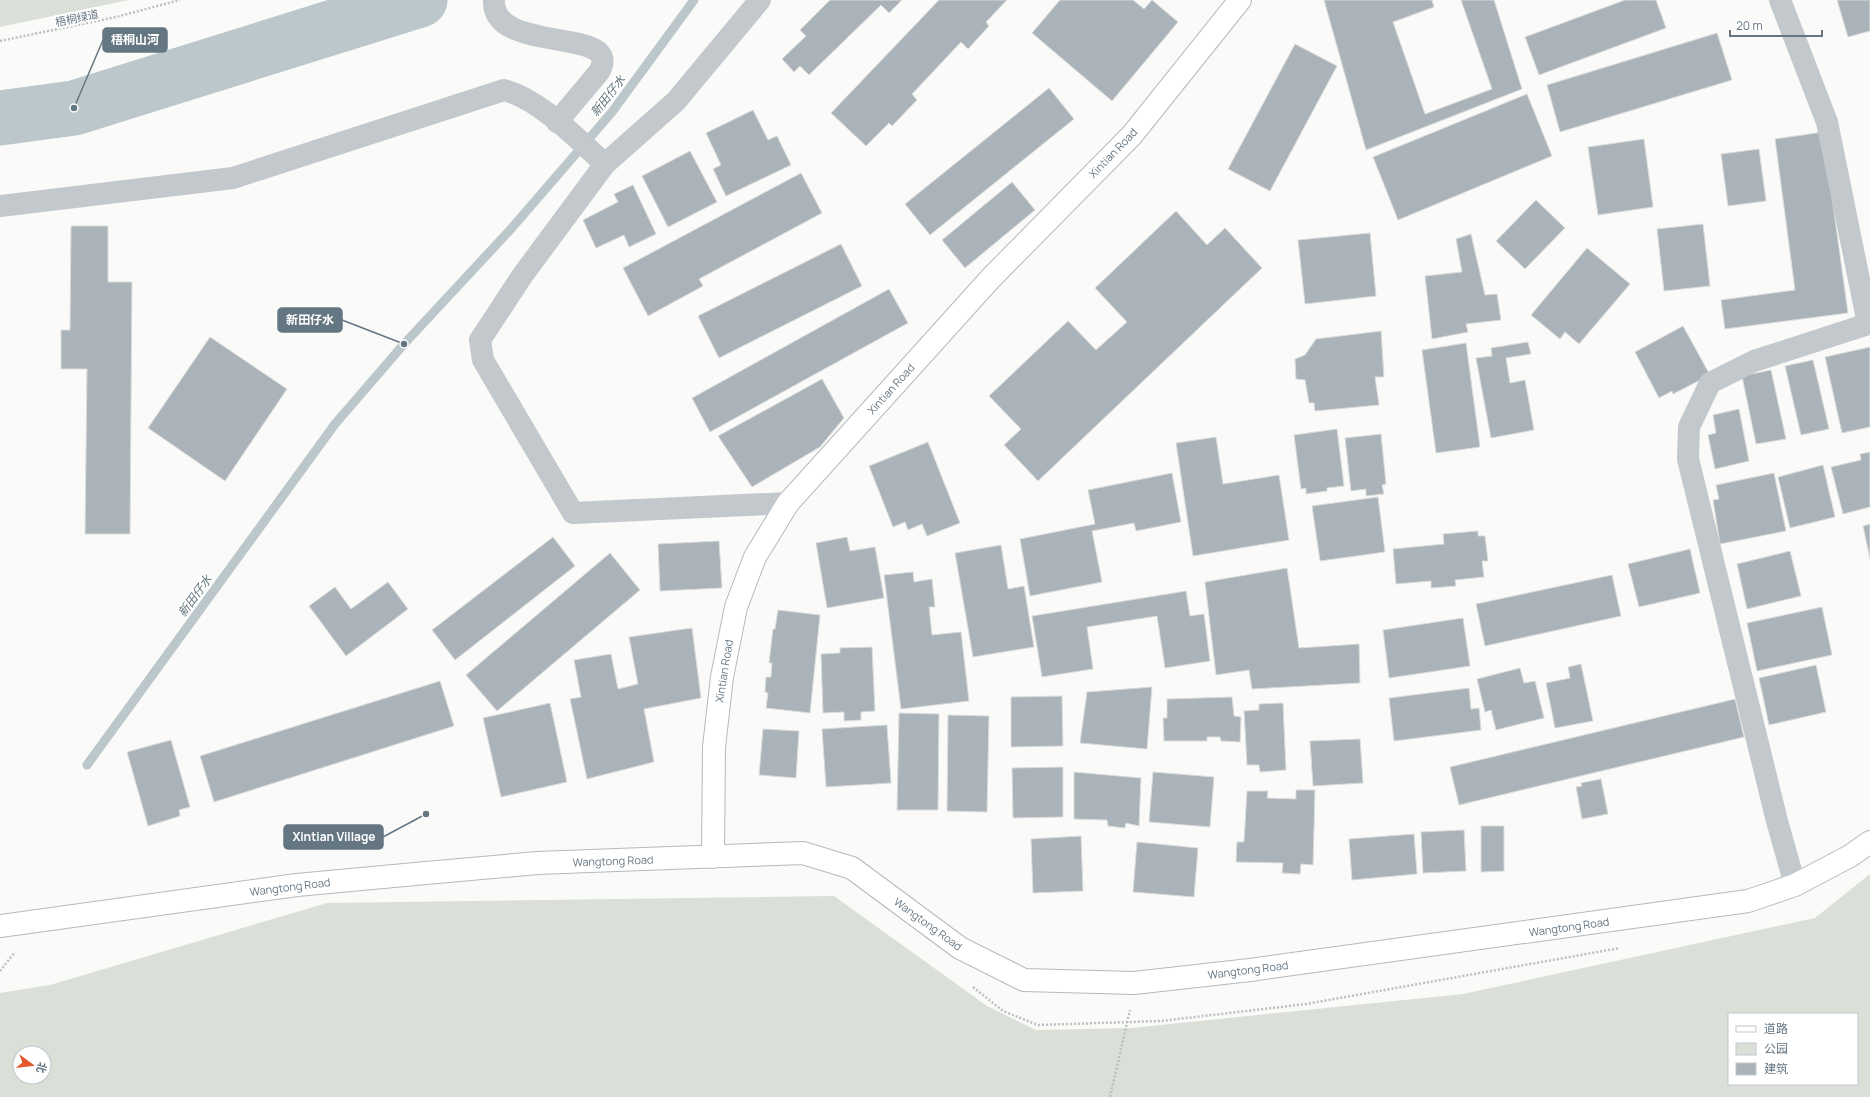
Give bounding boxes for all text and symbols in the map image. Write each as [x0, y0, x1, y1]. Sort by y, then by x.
street label: 梧桐绿道 [54, 6, 100, 29]
scale bar [1730, 12, 1822, 38]
text: 20 m [1736, 17, 1763, 34]
callout: 梧桐山河 [103, 28, 167, 52]
text: 梧桐山河 [111, 31, 159, 48]
water label: 新田仔水 [586, 71, 630, 120]
street label: Xintian Road [1085, 125, 1140, 181]
callout: 新田仔水 [278, 308, 342, 332]
text: 新田仔水 [286, 311, 334, 328]
street label: Xintian Road [864, 360, 918, 417]
water label: 新田仔水 [174, 570, 216, 620]
street label: Xintian Road [711, 638, 736, 704]
callout: Xintian Village [284, 825, 383, 849]
text: Xintian Village [292, 828, 376, 845]
street label: Wangtong Road [572, 852, 654, 869]
street label: Wangtong Road [249, 874, 331, 899]
street label: Wangtong Road [891, 894, 965, 953]
street label: Wangtong Road [1528, 913, 1610, 940]
street label: Wangtong Road [1207, 957, 1289, 982]
legend [1728, 1013, 1858, 1085]
text: 道路 [1764, 1020, 1788, 1037]
text: 公园 [1764, 1040, 1788, 1057]
north arrow [12, 1045, 52, 1085]
text: 北 [33, 1060, 51, 1075]
text: 建筑 [1764, 1060, 1788, 1077]

